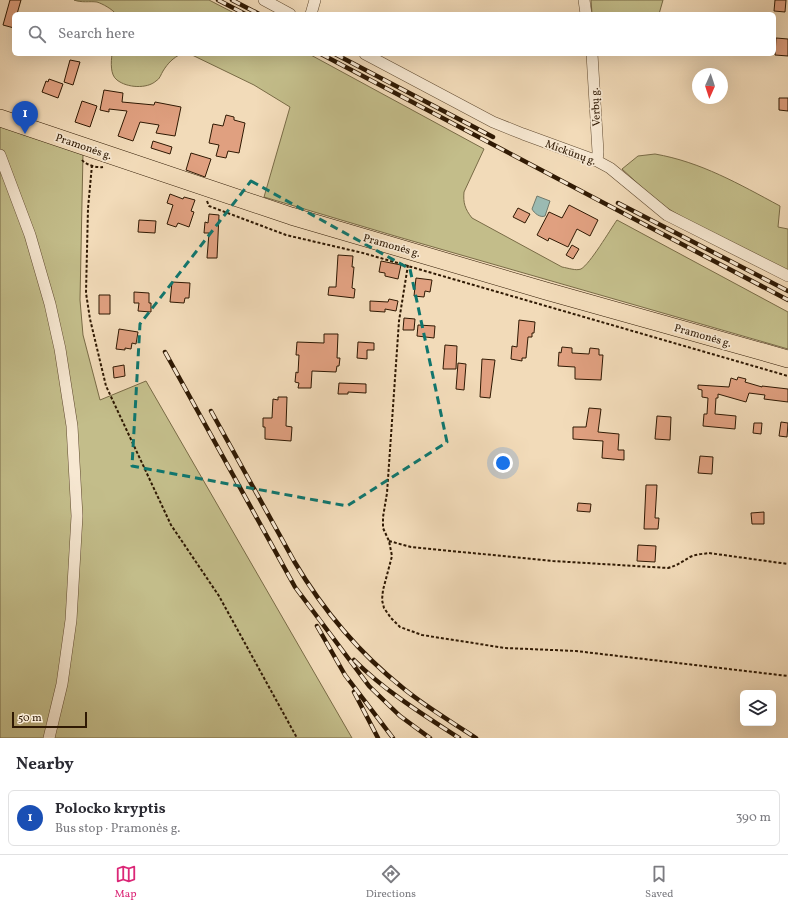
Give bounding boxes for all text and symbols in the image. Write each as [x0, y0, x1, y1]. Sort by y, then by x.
search box [12, 12, 776, 56]
icon: search [26, 23, 48, 45]
text: Search here [58, 24, 135, 45]
north arrow [692, 68, 728, 104]
street label: Verbų g. [588, 87, 605, 127]
pin: 1 [12, 101, 38, 134]
street label: Pramonės g. [53, 131, 114, 164]
street label: Mickūnų g. [543, 137, 599, 170]
street label: Pramonės g. [361, 231, 422, 262]
street label: Pramonės g. [672, 321, 733, 352]
your location [493, 453, 513, 473]
map controls [740, 690, 776, 726]
button: layers [740, 690, 776, 726]
scale bar [12, 710, 87, 729]
text: 50 m [18, 711, 42, 726]
text: Nearby [16, 753, 74, 776]
text: Polocko kryptis [55, 799, 166, 820]
text: 1 [27, 809, 33, 827]
text: 390 m [736, 809, 771, 827]
text: Bus stop · Pramonės g. [55, 820, 180, 838]
tab: Map [115, 863, 137, 902]
tab: Directions [366, 863, 416, 902]
tab: Saved [645, 863, 673, 902]

